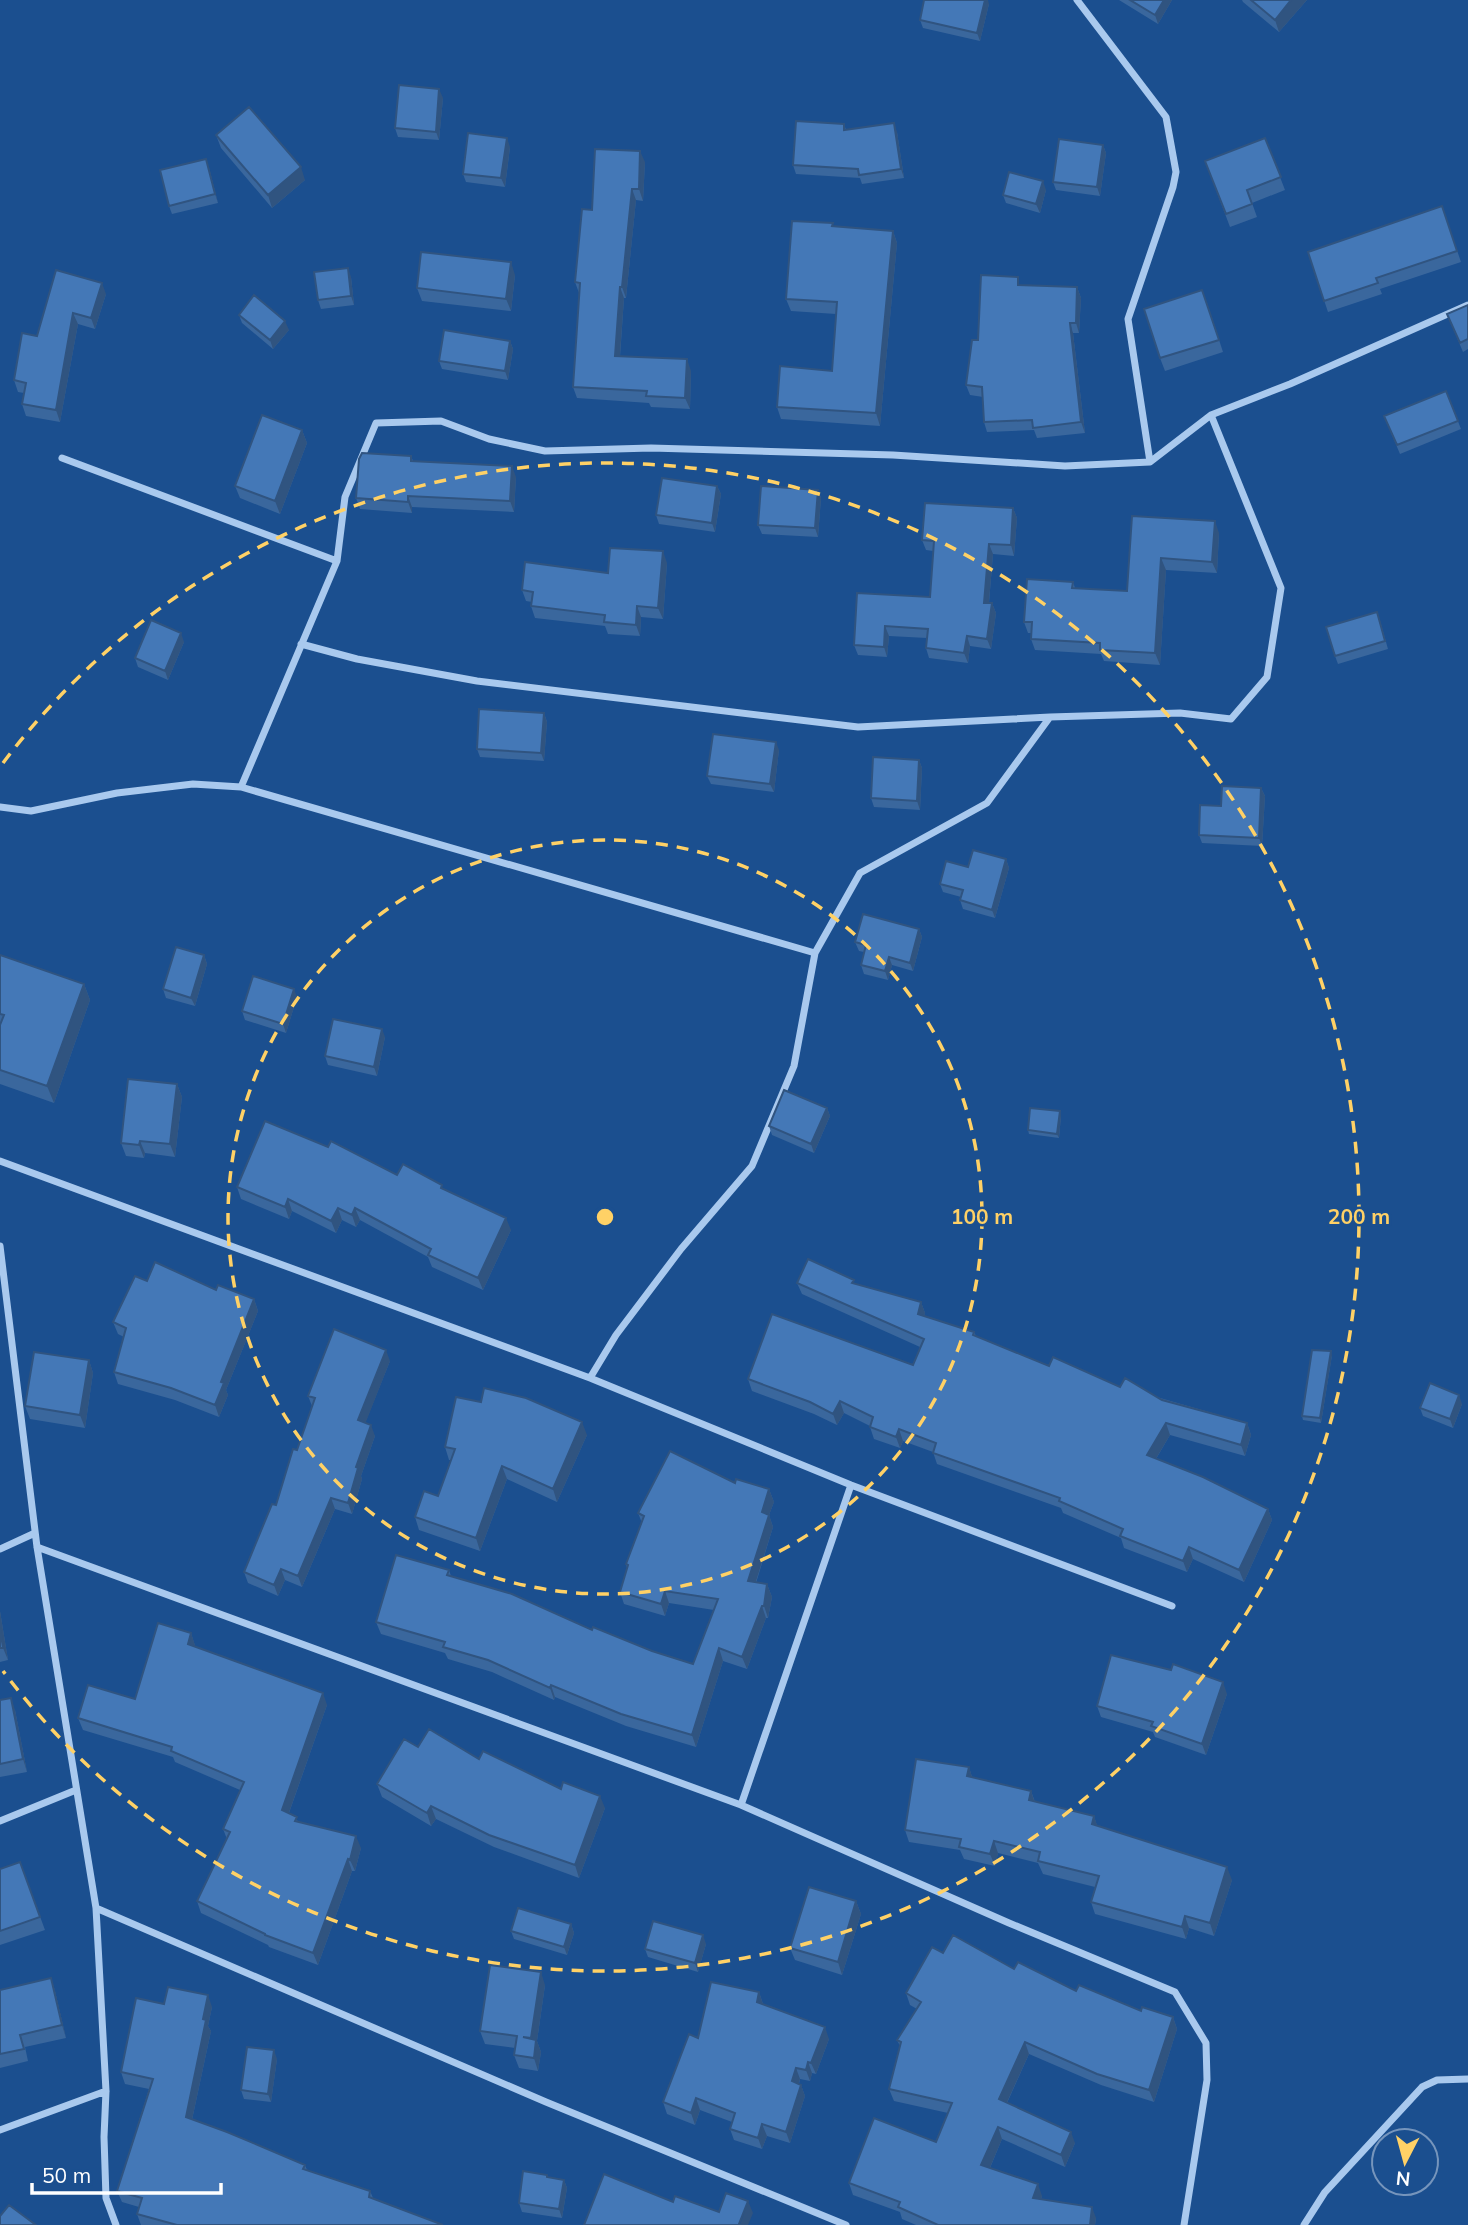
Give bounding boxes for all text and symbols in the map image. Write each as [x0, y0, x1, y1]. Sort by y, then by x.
text: 100 m [951, 1203, 1013, 1229]
text: 200 m [1328, 1203, 1390, 1229]
centre of rings [593, 1205, 617, 1229]
north arrow [1370, 2127, 1440, 2197]
scale bar [32, 2152, 220, 2196]
text: 50 m [42, 2162, 91, 2188]
text: N [1395, 2166, 1412, 2192]

